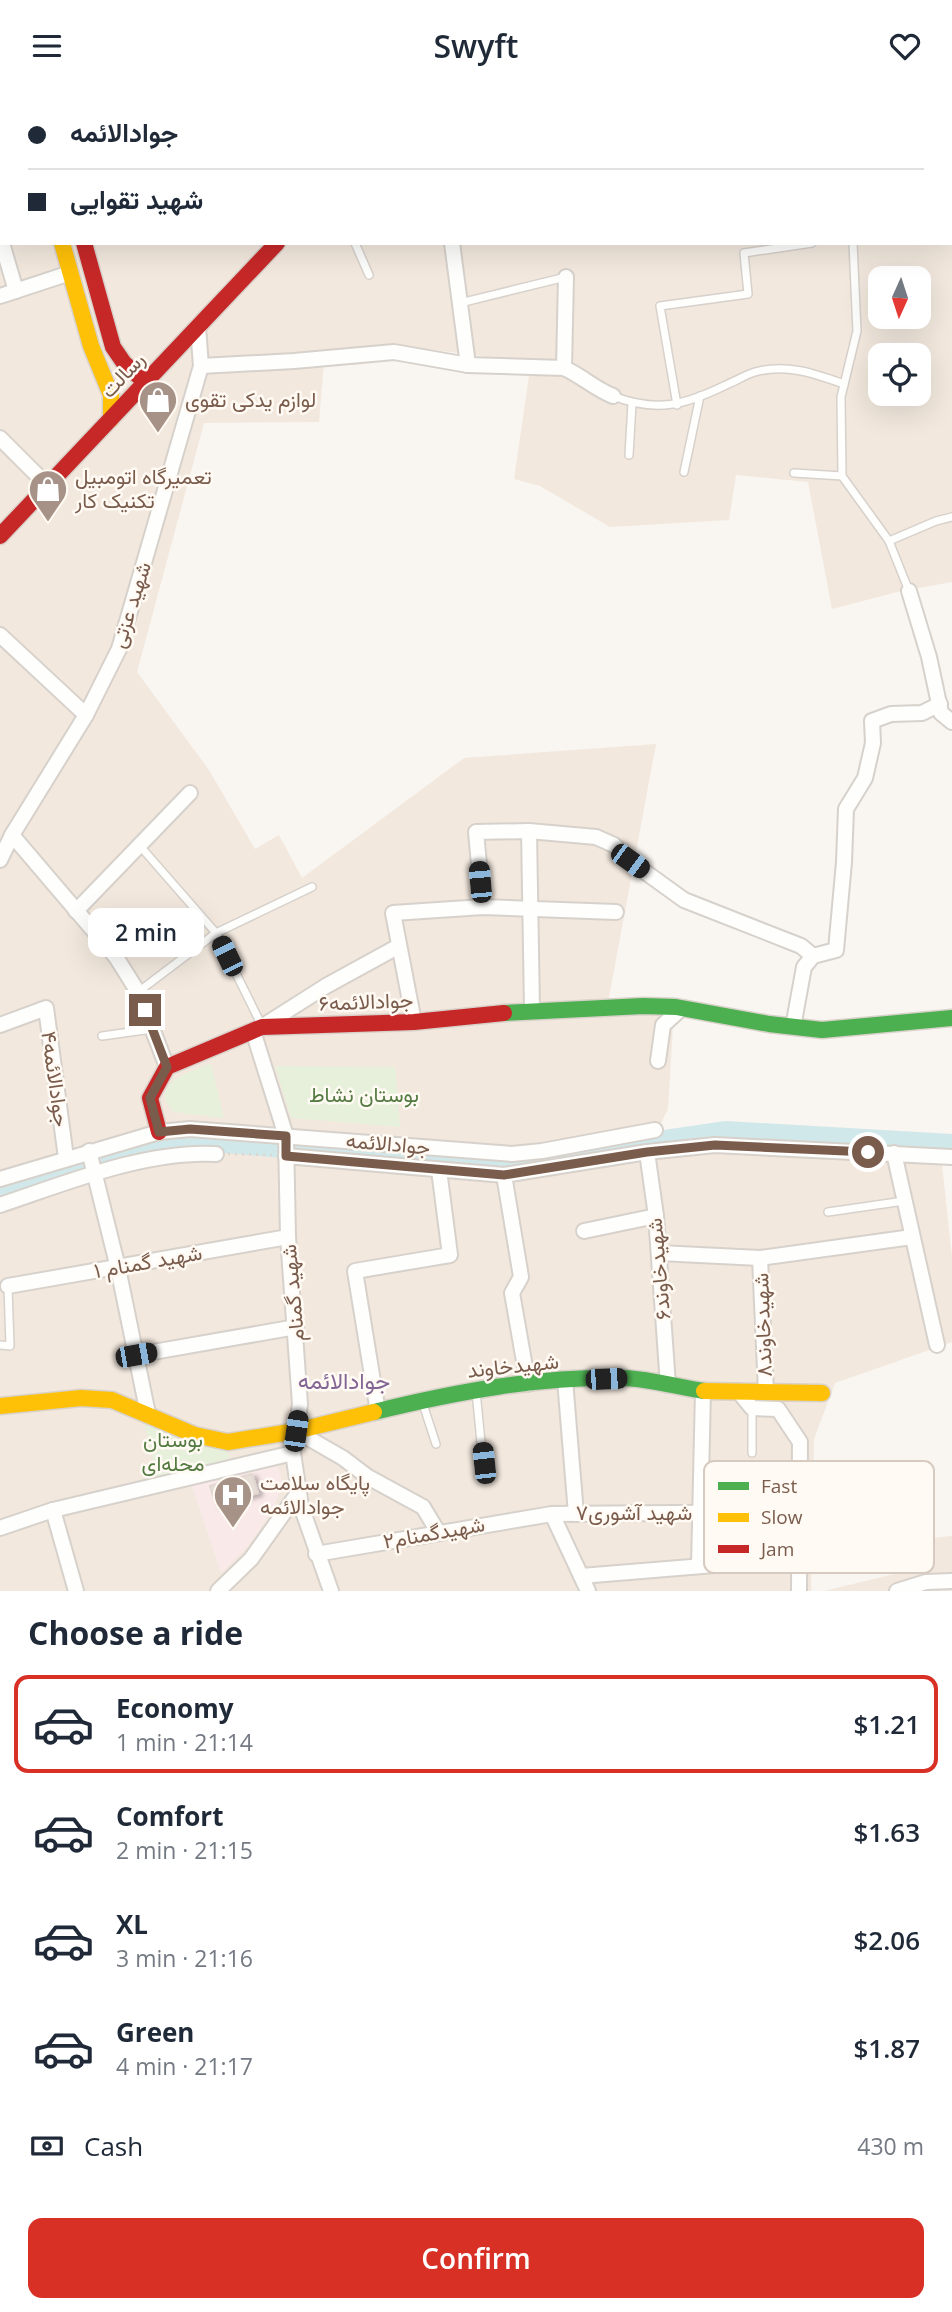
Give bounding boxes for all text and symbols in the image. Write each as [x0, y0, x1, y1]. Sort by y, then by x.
text: Swyft [433, 24, 519, 67]
icon: menu [28, 27, 66, 65]
icon: heart [886, 27, 924, 65]
text: جوادالائمه [70, 114, 178, 150]
text: شهید تقوایی [70, 181, 203, 217]
north arrow [868, 266, 931, 329]
map controls [868, 266, 931, 406]
button: locate [868, 343, 931, 406]
street label: رسالت [94, 345, 151, 403]
shop icon: لوازم یدکی تقوی [137, 379, 179, 434]
place label: لوازم یدکی تقوی [185, 385, 316, 414]
place label: تعمیرگاه اتومبیل تکنیک کار [74, 462, 212, 514]
shop icon: تعمیرگاه اتومبیل تکنیک کار [27, 468, 69, 523]
street label: شهید عزتی [103, 558, 157, 651]
car [607, 840, 654, 882]
car [468, 860, 493, 904]
callout: 2 min [87, 909, 203, 957]
text: 2 min [115, 916, 177, 948]
car [209, 933, 246, 979]
street label: جوادالائمه۶ [318, 985, 414, 1017]
route end [129, 994, 161, 1026]
street label: جوادالائمه۴ [35, 1029, 77, 1129]
park label: بوستان نشاط [309, 1080, 419, 1108]
street label: جوادالائمه [345, 1125, 431, 1161]
route start [852, 1136, 884, 1168]
street label: شهیدخاوند۶ [640, 1217, 676, 1321]
street label: شهید گمنام ۱ [92, 1238, 204, 1285]
street label: شهید گمنام [274, 1243, 311, 1343]
street label: شهیدخاوند۸ [746, 1272, 778, 1378]
car [114, 1341, 159, 1369]
street label: شهیدخاوند [466, 1346, 560, 1384]
district label: جوادالائمه [298, 1364, 390, 1396]
car [585, 1368, 628, 1390]
car [283, 1409, 310, 1453]
park label: بوستان محله‌ای [142, 1425, 204, 1477]
car [472, 1441, 497, 1485]
legend [704, 1461, 934, 1573]
place label: پایگاه سلامت جوادالائمه [260, 1468, 370, 1520]
text: Fast [761, 1473, 797, 1499]
hospital icon: پایگاه سلامت جوادالائمه [212, 1474, 254, 1529]
street label: شهید آشوری۷ [576, 1498, 692, 1526]
text: Slow [761, 1504, 803, 1530]
street label: شهیدگمنام۲ [381, 1509, 487, 1556]
text: Jam [759, 1536, 794, 1562]
text: Choose a ride [28, 1611, 243, 1654]
text: Economy [116, 1690, 234, 1726]
icon: car [32, 1693, 95, 1756]
text: $1.21 [853, 1706, 920, 1742]
text: 1 min · 21:14 [116, 1726, 253, 1758]
text: Comfort [116, 1798, 223, 1834]
icon: car [32, 1801, 95, 1864]
text: $1.63 [853, 1814, 920, 1850]
text: 2 min · 21:15 [116, 1834, 253, 1866]
text: XL [116, 1906, 148, 1942]
icon: car [32, 1909, 95, 1972]
text: $2.06 [853, 1922, 920, 1958]
text: 3 min · 21:16 [116, 1942, 253, 1974]
text: Green [116, 2014, 194, 2050]
icon: car [32, 2017, 95, 2080]
text: $1.87 [853, 2030, 920, 2066]
text: 4 min · 21:17 [116, 2050, 253, 2082]
icon: cash [28, 2127, 66, 2165]
text: Cash [84, 2128, 143, 2164]
text: 430 m [857, 2130, 924, 2162]
button: Confirm [28, 2218, 924, 2298]

